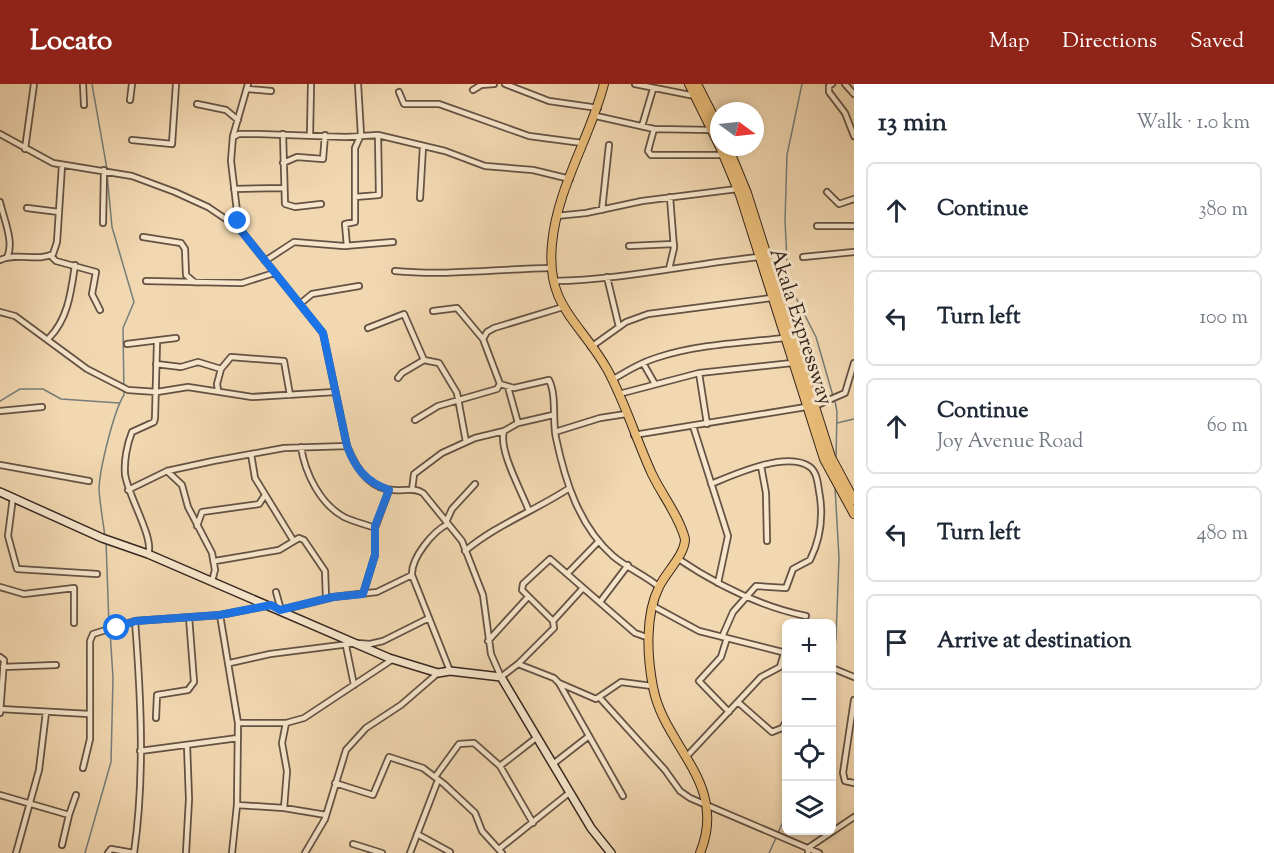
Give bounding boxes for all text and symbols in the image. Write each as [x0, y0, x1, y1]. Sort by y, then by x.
text: Locato [30, 22, 112, 62]
text: Map [989, 27, 1029, 57]
text: Directions [1062, 27, 1157, 57]
text: Saved [1190, 27, 1244, 57]
north arrow [710, 102, 764, 156]
text: 13 min [878, 105, 947, 142]
text: Walk · 1.0 km [1136, 109, 1250, 138]
icon: ahead [880, 194, 913, 227]
text: Continue [937, 194, 1028, 226]
text: 380 m [1199, 196, 1248, 225]
route end [224, 207, 250, 233]
street label: Akala Expressway [760, 245, 840, 410]
icon: left [880, 302, 913, 335]
text: Turn left [937, 302, 1020, 334]
text: 100 m [1199, 304, 1248, 333]
text: Continue [937, 396, 1028, 428]
icon: ahead [880, 410, 913, 443]
text: 60 m [1207, 412, 1248, 441]
text: Joy Avenue Road [937, 428, 1083, 457]
icon: left [880, 518, 913, 551]
text: Turn left [937, 518, 1020, 550]
text: 480 m [1197, 520, 1248, 549]
route start [103, 614, 129, 640]
map controls [782, 619, 836, 835]
button: + [782, 619, 836, 673]
icon: arrive [880, 626, 913, 659]
text: Arrive at destination [937, 626, 1132, 658]
button: − [782, 673, 836, 727]
button: locate [782, 727, 836, 781]
button: layers [782, 781, 836, 835]

